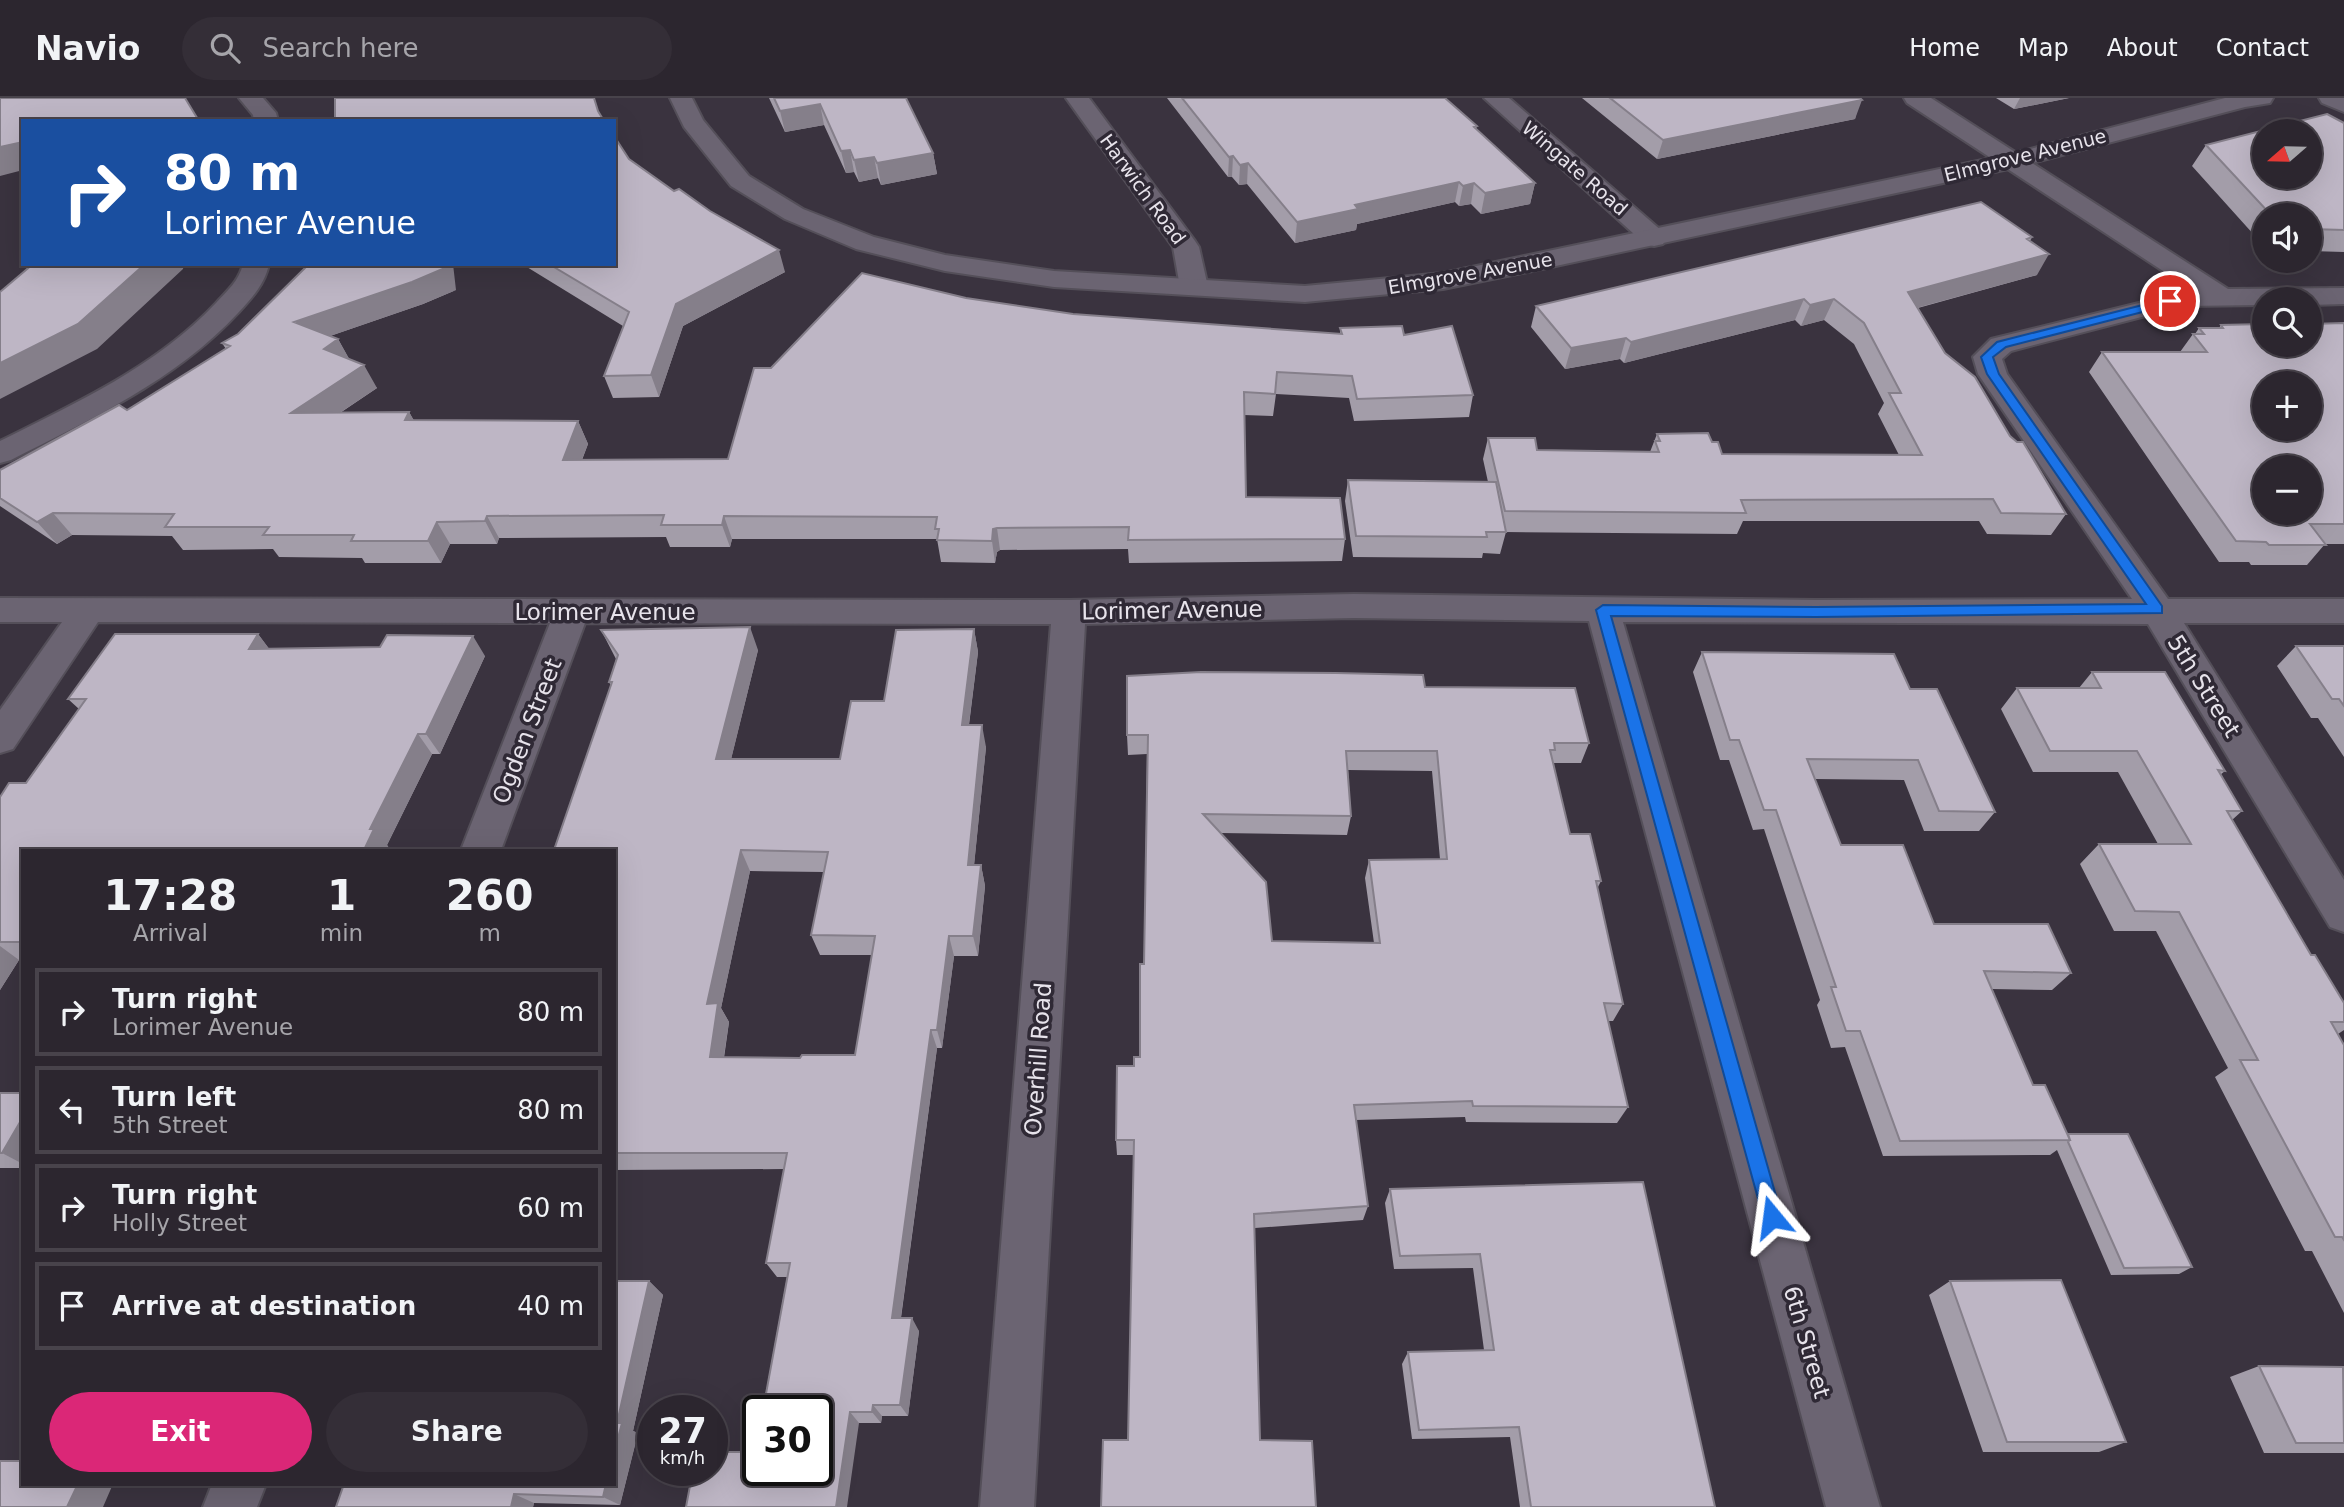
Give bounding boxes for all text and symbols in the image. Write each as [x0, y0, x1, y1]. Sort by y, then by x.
search box [182, 17, 672, 80]
text: Navio [35, 29, 140, 68]
icon: search [206, 29, 244, 67]
text: Search here [262, 33, 419, 63]
text: Home [1909, 34, 1980, 62]
text: Map [2018, 34, 2069, 62]
text: About [2107, 34, 2178, 62]
text: Contact [2216, 34, 2309, 62]
street label: Wingate Road [1518, 116, 1632, 220]
north arrow [2252, 119, 2322, 189]
map controls [2252, 119, 2322, 525]
street label: Elmgrove Avenue [1942, 124, 2108, 186]
street label: Harwich Road [1096, 130, 1190, 248]
text: 80 m [164, 145, 300, 202]
icon: right [49, 147, 140, 238]
button: sound [2252, 203, 2322, 273]
text: Lorimer Avenue [164, 204, 416, 242]
street label: Elmgrove Avenue [1386, 248, 1554, 298]
pin [2140, 271, 2200, 331]
icon: arrive [2151, 282, 2189, 320]
button: search [2252, 287, 2322, 357]
button: + [2252, 371, 2322, 441]
button: − [2252, 455, 2322, 525]
street label: Lorimer Avenue [1081, 595, 1263, 625]
street label: Lorimer Avenue [514, 599, 696, 625]
street label: 5th Street [2162, 630, 2246, 742]
street label: Ogden Street [487, 655, 567, 807]
text: 17:28 [104, 871, 237, 920]
text: 1 [327, 871, 356, 920]
text: 260 [446, 871, 533, 920]
text: Arrival [133, 920, 208, 946]
text: min [320, 920, 363, 946]
text: m [478, 920, 501, 946]
street label: Overhill Road [1020, 981, 1056, 1137]
text: Turn right [112, 984, 257, 1014]
icon: right [53, 993, 91, 1031]
text: 80 m [517, 997, 584, 1027]
text: Lorimer Avenue [112, 1014, 293, 1040]
text: Turn left [112, 1082, 236, 1112]
icon: left [53, 1091, 91, 1129]
text: 80 m [517, 1095, 584, 1125]
text: 5th Street [112, 1112, 227, 1138]
text: Turn right [112, 1180, 257, 1210]
position arrow [1735, 1180, 1809, 1254]
icon: right [53, 1189, 91, 1227]
text: 60 m [517, 1193, 584, 1223]
text: Holly Street [112, 1210, 247, 1236]
street label: 6th Street [1779, 1283, 1835, 1401]
icon: arrive [53, 1287, 91, 1325]
text: Arrive at destination [112, 1291, 416, 1321]
text: 40 m [517, 1291, 584, 1321]
button: Exit [49, 1392, 312, 1472]
button: Share [326, 1392, 588, 1472]
speed limit sign: 30 [742, 1395, 833, 1486]
text: 27 [658, 1411, 707, 1451]
text: km/h [660, 1447, 705, 1468]

